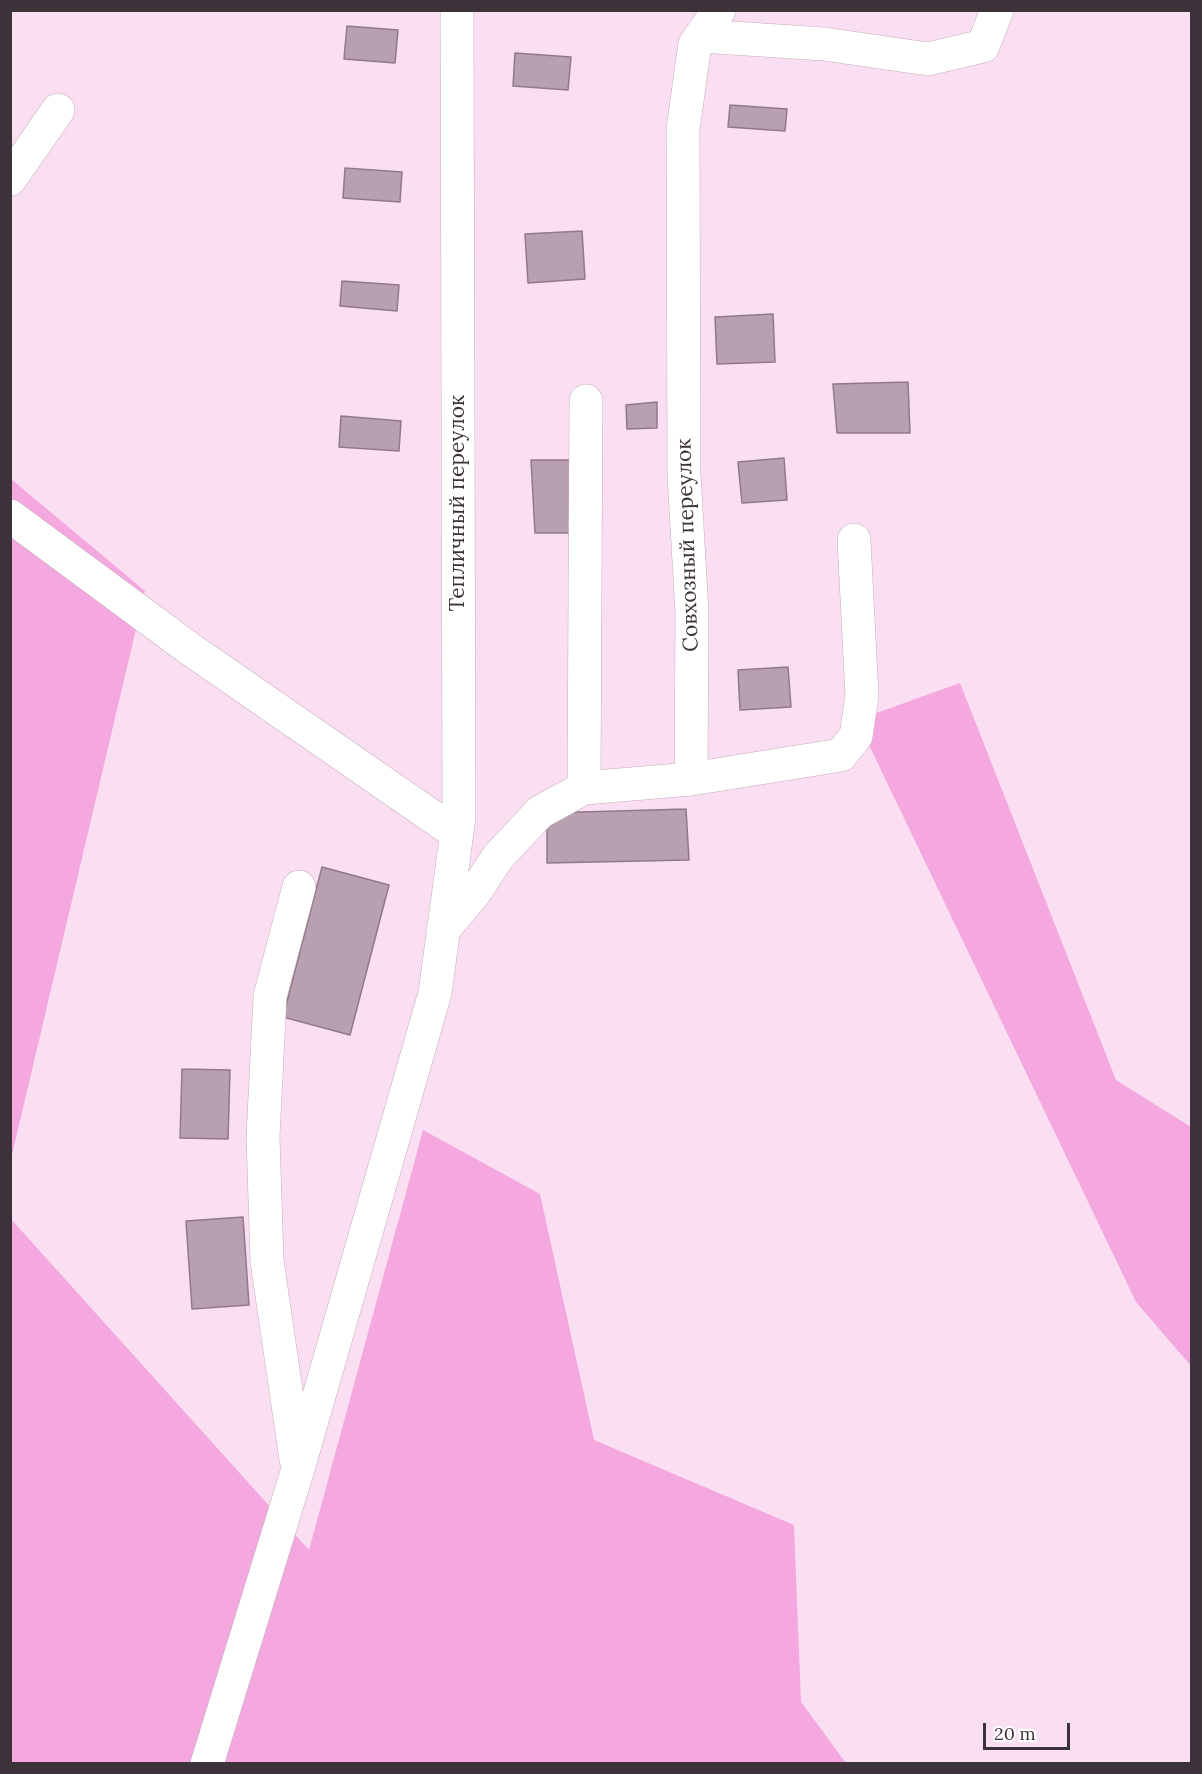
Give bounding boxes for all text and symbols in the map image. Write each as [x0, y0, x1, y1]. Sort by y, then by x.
street label: Тепличный переулок [445, 395, 471, 611]
street label: Совхозный переулок [672, 438, 704, 652]
scale bar [986, 1711, 1073, 1749]
text: 20 m [994, 1722, 1036, 1745]

